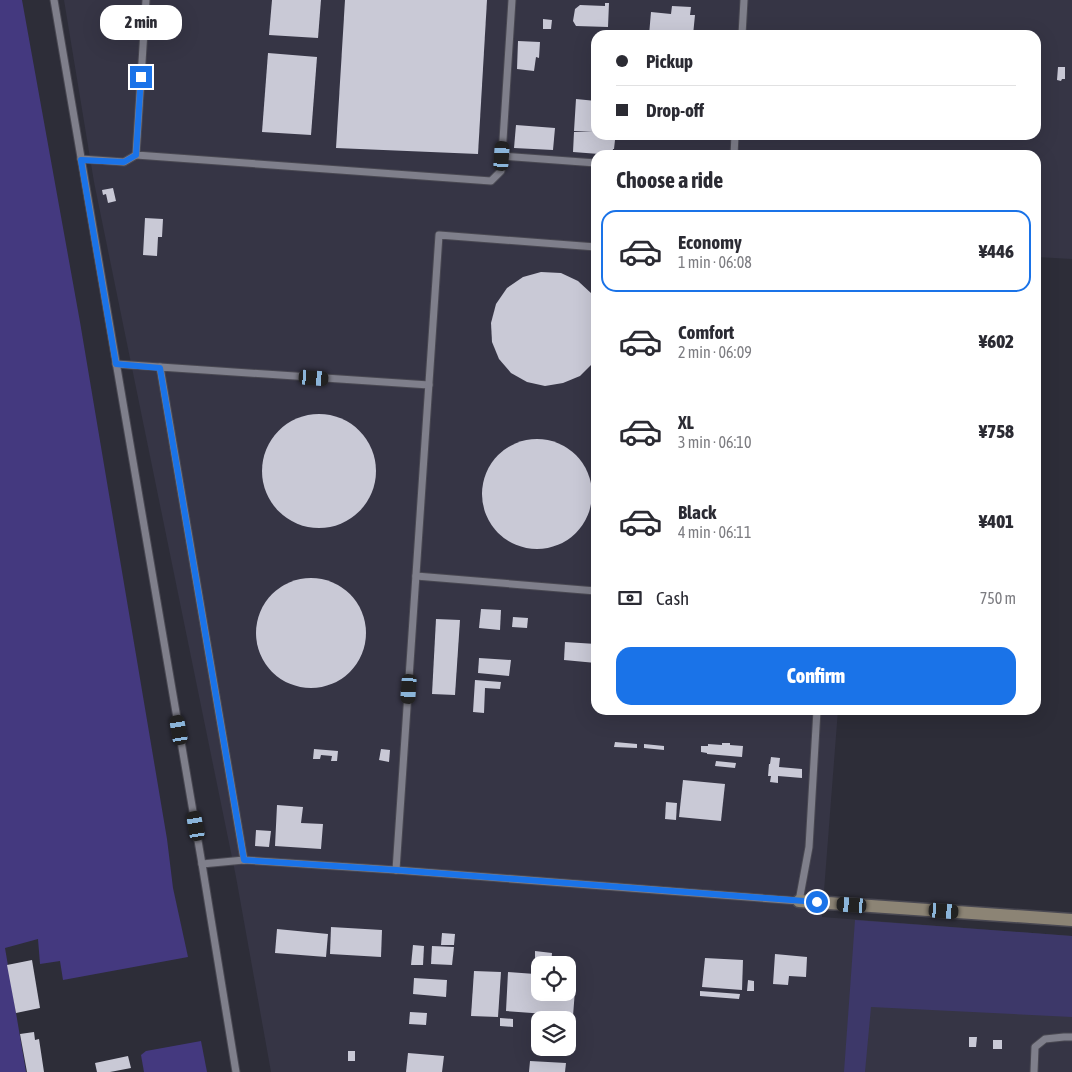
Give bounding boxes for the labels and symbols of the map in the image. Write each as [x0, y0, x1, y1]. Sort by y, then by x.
callout: 2 min [100, 5, 182, 40]
route end [130, 66, 152, 88]
car [493, 141, 510, 171]
car [298, 369, 329, 387]
car [400, 674, 417, 704]
car [169, 714, 188, 746]
car [186, 810, 205, 842]
route start [806, 891, 828, 913]
car [836, 896, 867, 914]
car [928, 902, 959, 920]

